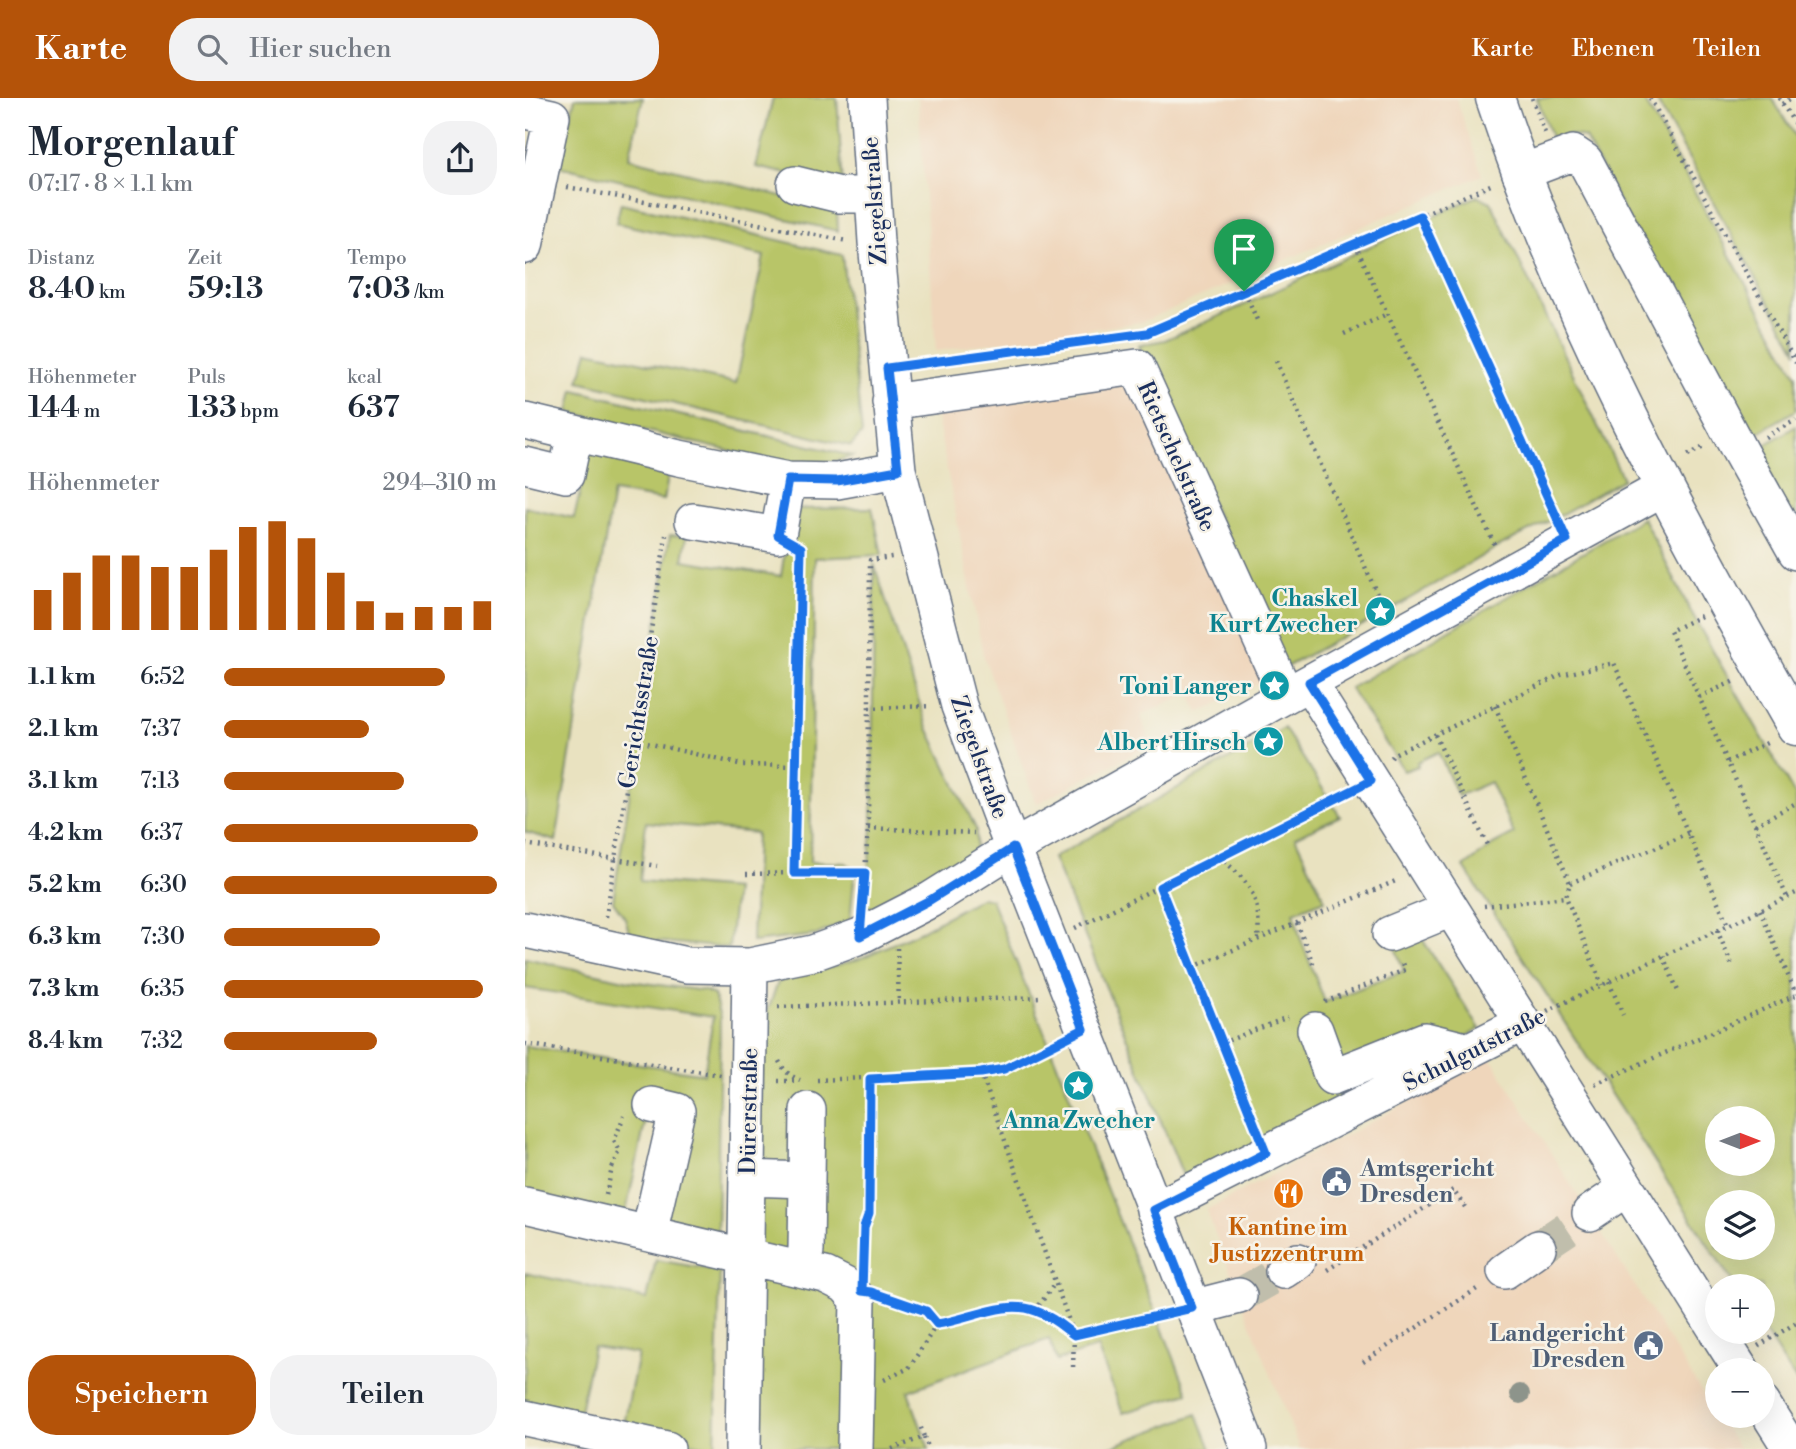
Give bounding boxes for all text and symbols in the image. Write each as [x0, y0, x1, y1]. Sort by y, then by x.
search box [169, 18, 659, 81]
text: Karte [35, 29, 127, 70]
icon: search [193, 30, 231, 68]
text: Hier suchen [249, 33, 392, 65]
text: Karte [1472, 34, 1534, 64]
text: Ebenen [1572, 34, 1655, 64]
text: Teilen [1693, 34, 1761, 64]
text: Morgenlauf [28, 120, 235, 167]
button: share [423, 121, 497, 195]
street label: Ziegelstraße [857, 136, 893, 266]
text: 07:17 · 8 × 1.1 km [28, 170, 193, 198]
pin [1214, 219, 1274, 291]
icon: arrive [1225, 230, 1263, 268]
text: Distanz [28, 246, 95, 270]
text: Zeit [188, 246, 222, 270]
text: Tempo [347, 246, 407, 270]
text: 8.40 [28, 270, 95, 308]
text: 59:13 [188, 270, 263, 308]
text: 7:03 [347, 270, 411, 308]
text: km [95, 280, 126, 304]
text: /km [411, 280, 445, 304]
text: Höhenmeter [28, 365, 137, 389]
text: Puls [188, 365, 226, 389]
text: kcal [347, 365, 382, 389]
street label: Rietschelstraße [1130, 377, 1222, 536]
text: 144 [28, 389, 80, 427]
text: 133 [188, 389, 237, 427]
text: 637 [347, 389, 400, 427]
text: m [80, 399, 100, 423]
text: bpm [237, 399, 279, 423]
text: Höhenmeter [28, 469, 160, 497]
text: 294–310 m [383, 469, 497, 497]
place label: Chaskel Kurt Zwecher [1209, 585, 1358, 639]
place icon: Chaskel Kurt Zwecher [1364, 594, 1398, 628]
street label: Gerichtsstraße [613, 634, 665, 791]
text: 1.1 km [28, 663, 96, 691]
text: 6:52 [140, 663, 185, 691]
place icon: Toni Langer [1258, 669, 1292, 703]
place label: Toni Langer [1120, 673, 1252, 701]
street label: Ziegelstraße [944, 692, 1014, 823]
text: 2.1 km [28, 715, 99, 743]
text: 7:37 [140, 715, 181, 743]
place icon: Albert Hirsch [1252, 725, 1286, 759]
place label: Albert Hirsch [1096, 729, 1246, 757]
text: 3.1 km [28, 767, 98, 795]
text: 7:13 [140, 767, 180, 795]
text: 4.2 km [28, 819, 103, 847]
text: 6:37 [140, 819, 183, 847]
text: 5.2 km [28, 871, 102, 899]
text: 6:30 [140, 871, 187, 899]
text: 6.3 km [28, 923, 101, 951]
text: 7:30 [140, 923, 185, 951]
text: 7.3 km [28, 975, 99, 1003]
text: 6:35 [140, 975, 185, 1003]
street label: Schulgutstraße [1399, 1002, 1550, 1098]
text: 8.4 km [28, 1027, 103, 1055]
text: 7:32 [140, 1027, 183, 1055]
street label: Dürerstraße [734, 1047, 764, 1175]
place icon: Anna Zwecher [1062, 1069, 1096, 1103]
north arrow [1705, 1106, 1775, 1176]
map controls [1705, 1106, 1775, 1428]
place label: Anna Zwecher [1001, 1107, 1156, 1135]
place label: Amtsgericht Dresden [1359, 1155, 1495, 1209]
public building icon: Amtsgericht Dresden [1320, 1164, 1354, 1198]
restaurant icon: Kantine im Justizzentrum [1271, 1176, 1305, 1210]
button: layers [1705, 1190, 1775, 1260]
place label: Kantine im Justizzentrum [1209, 1214, 1364, 1268]
button: + [1705, 1274, 1775, 1344]
place label: Landgericht Dresden [1489, 1320, 1626, 1374]
public building icon: Landgericht Dresden [1631, 1329, 1665, 1363]
button: Speichern [28, 1355, 256, 1435]
button: Teilen [270, 1355, 497, 1435]
button: − [1705, 1358, 1775, 1428]

